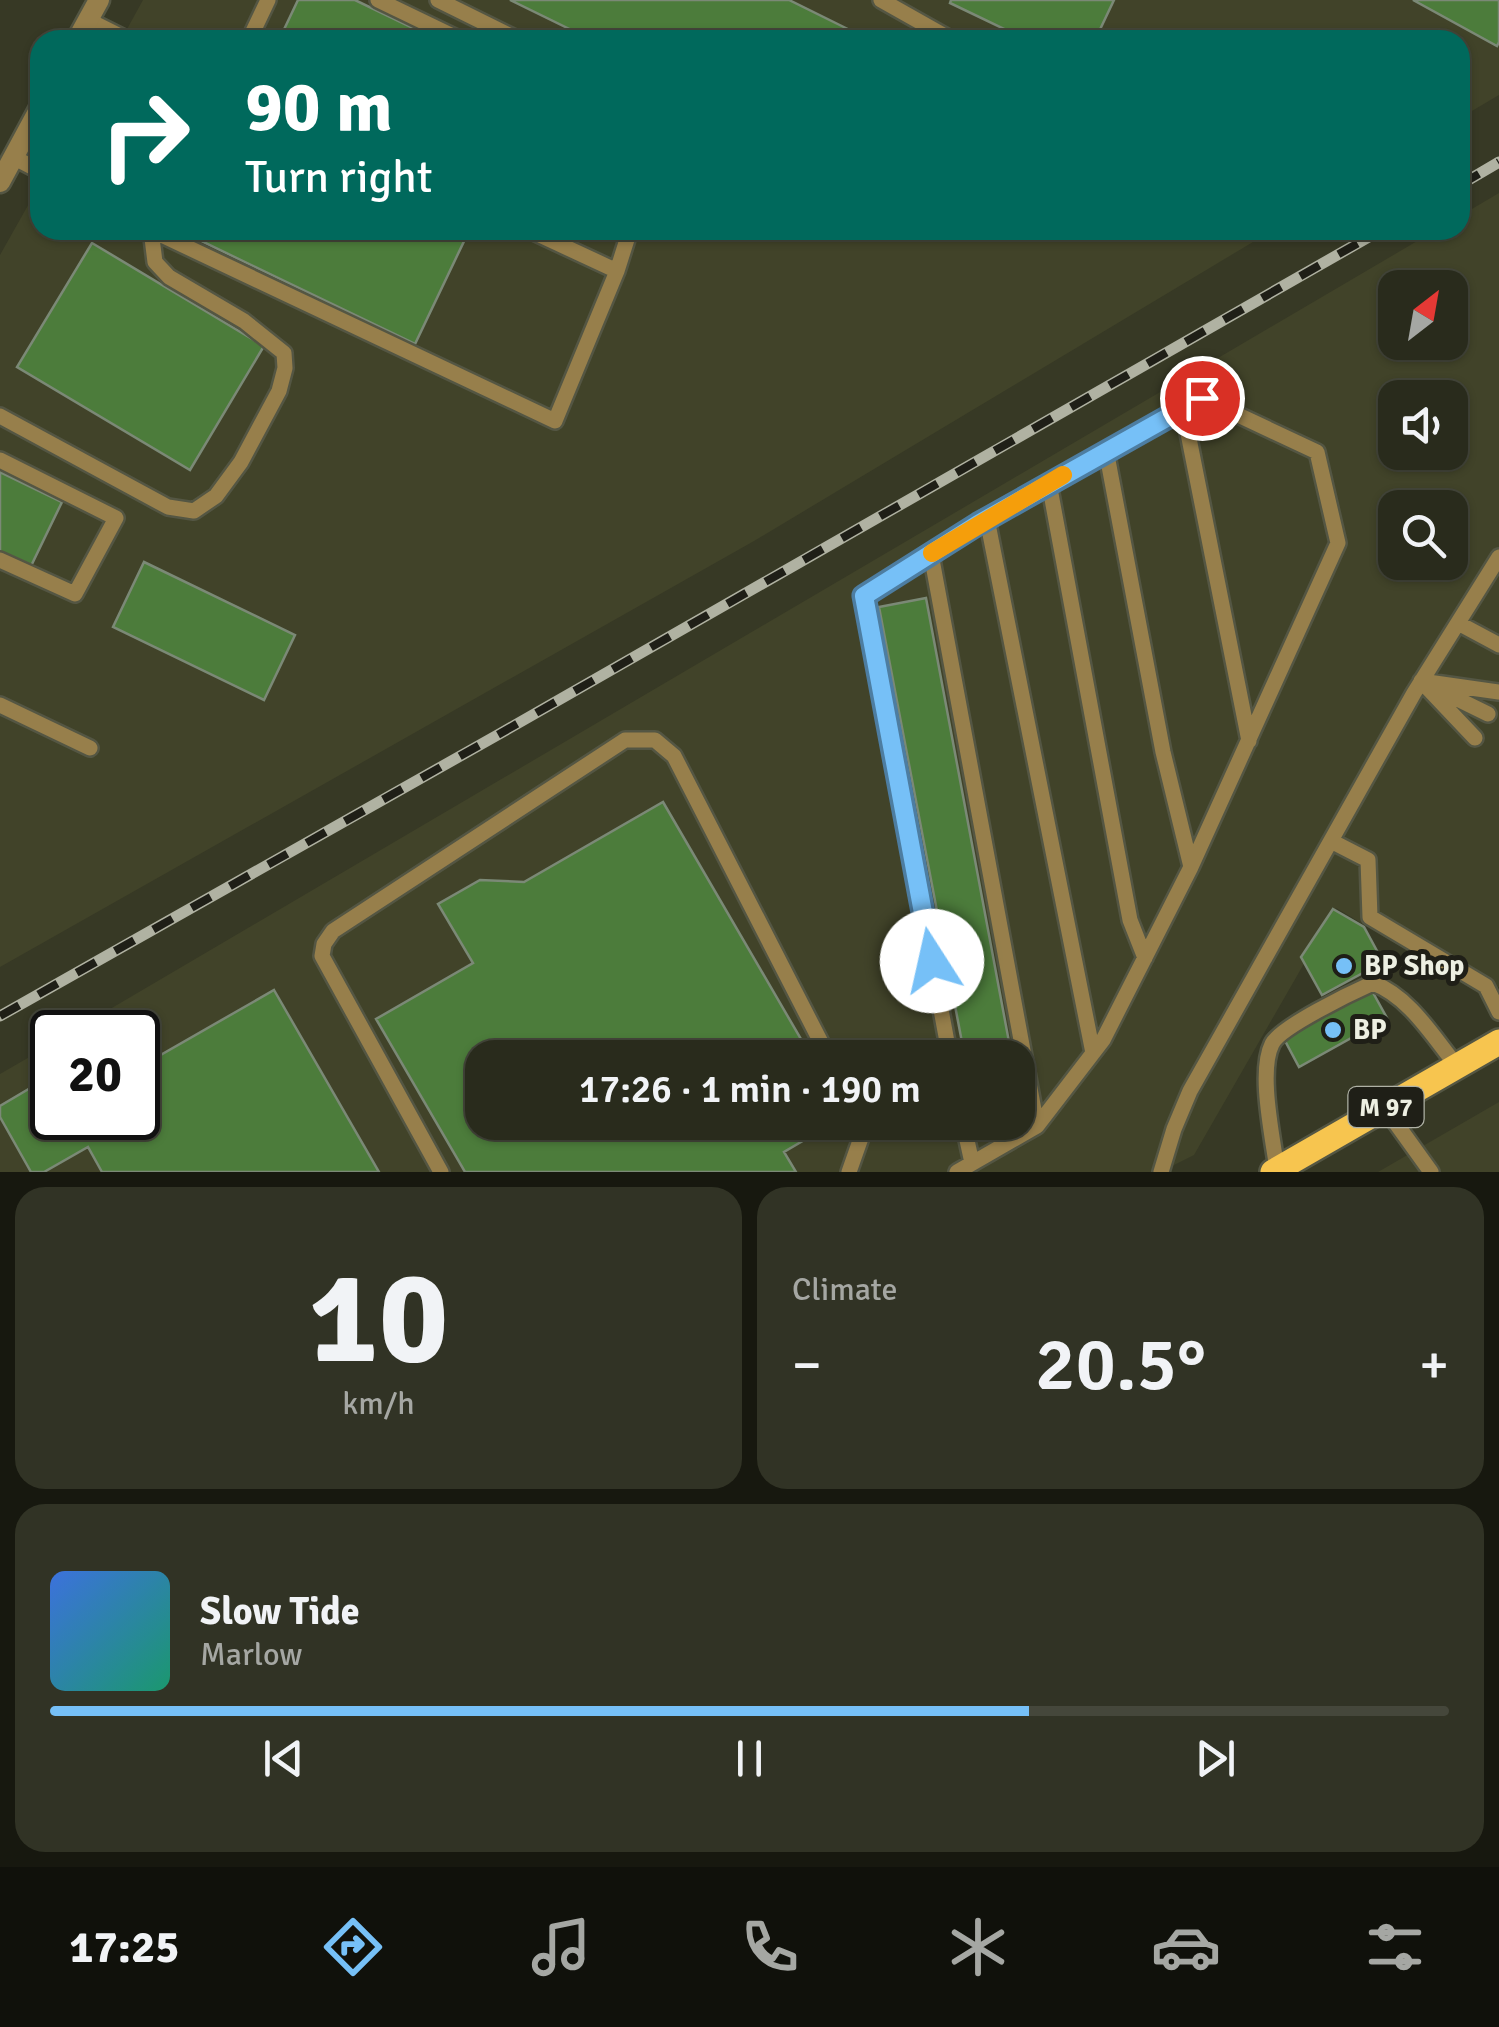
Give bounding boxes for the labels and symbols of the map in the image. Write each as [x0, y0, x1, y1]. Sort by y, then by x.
north arrow [1378, 270, 1468, 360]
pin [1160, 356, 1245, 441]
position arrow [880, 909, 984, 1013]
place label: BP Shop [1364, 949, 1464, 983]
marker: BP Shop [1333, 955, 1355, 977]
speed limit sign: 20 [30, 1010, 160, 1140]
place label: BP [1353, 1013, 1387, 1047]
marker: BP [1322, 1019, 1344, 1041]
road number: M 97 [1348, 1087, 1424, 1127]

